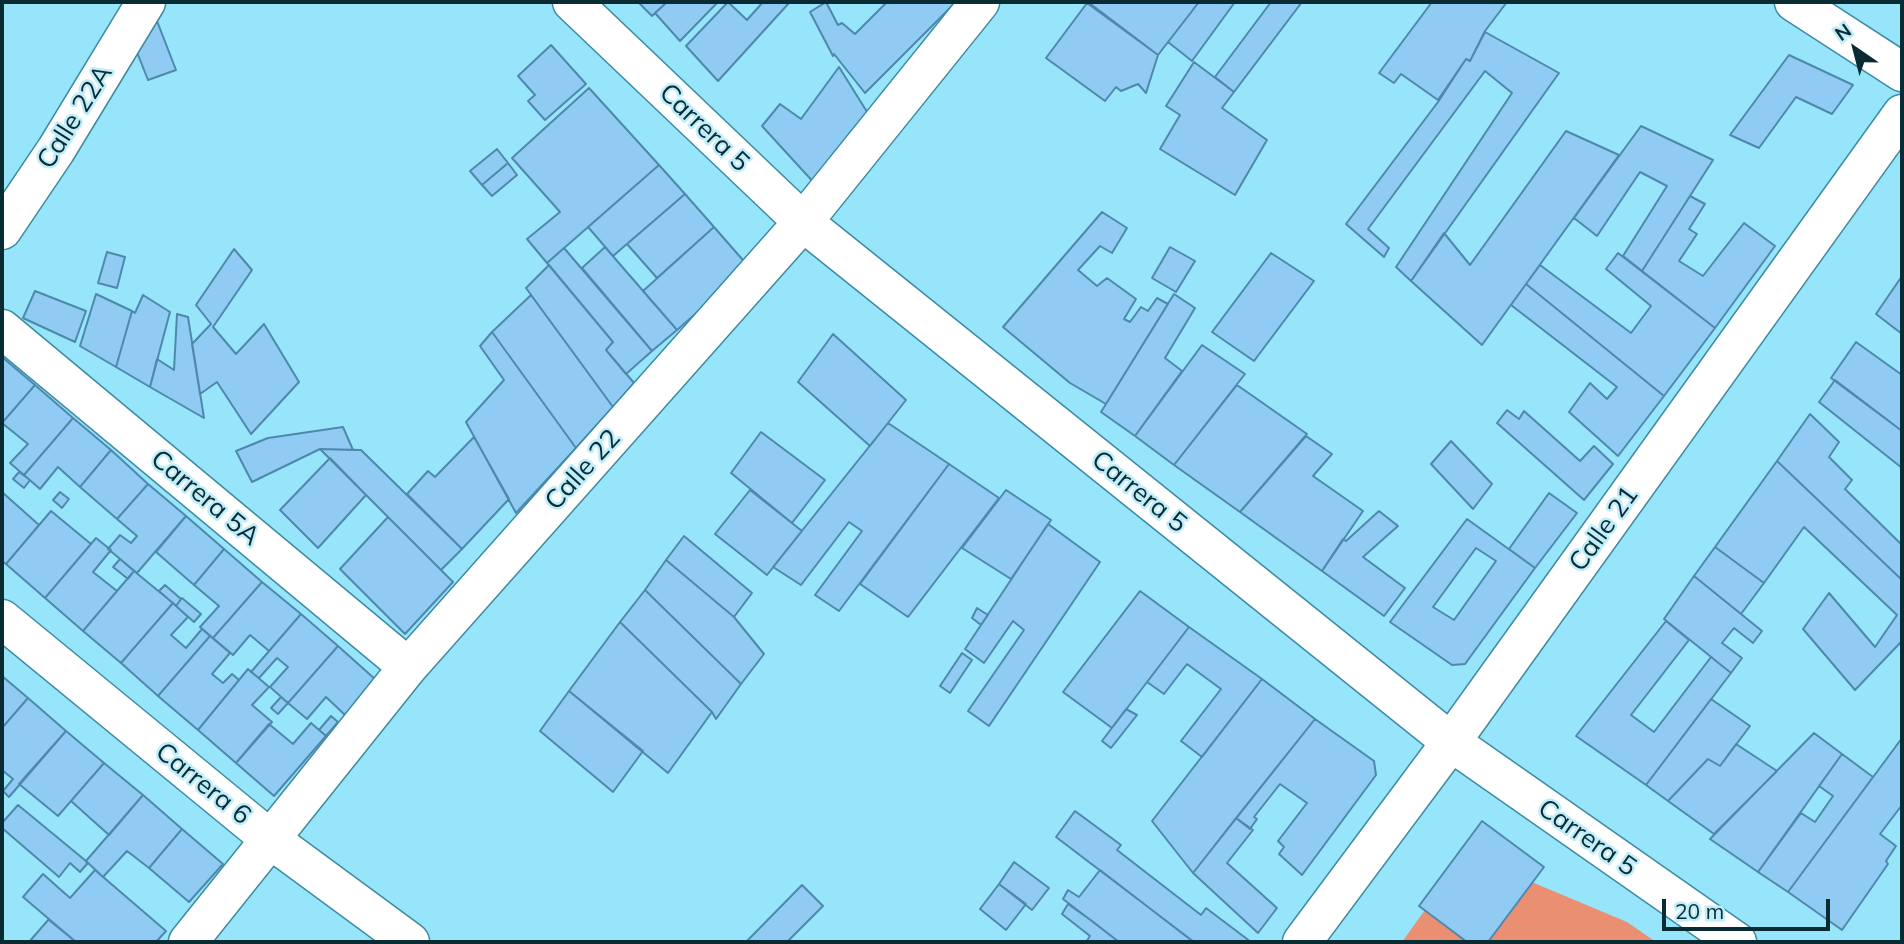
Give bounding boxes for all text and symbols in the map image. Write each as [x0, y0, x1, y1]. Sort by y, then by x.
north arrow [1820, 14, 1890, 84]
text: N [1830, 18, 1856, 46]
street label: Calle 22A [31, 59, 119, 175]
street label: Carrera 5 [652, 77, 756, 179]
street label: Calle 22 [539, 423, 627, 517]
street label: Carrera 5A [144, 444, 266, 552]
street label: Carrera 5 [1085, 444, 1193, 540]
street label: Calle 21 [1563, 480, 1645, 578]
street label: Carrera 6 [149, 736, 257, 832]
street label: Carrera 5 [1532, 793, 1642, 883]
scale bar [1666, 884, 1834, 928]
text: 20 m [1675, 898, 1724, 924]

